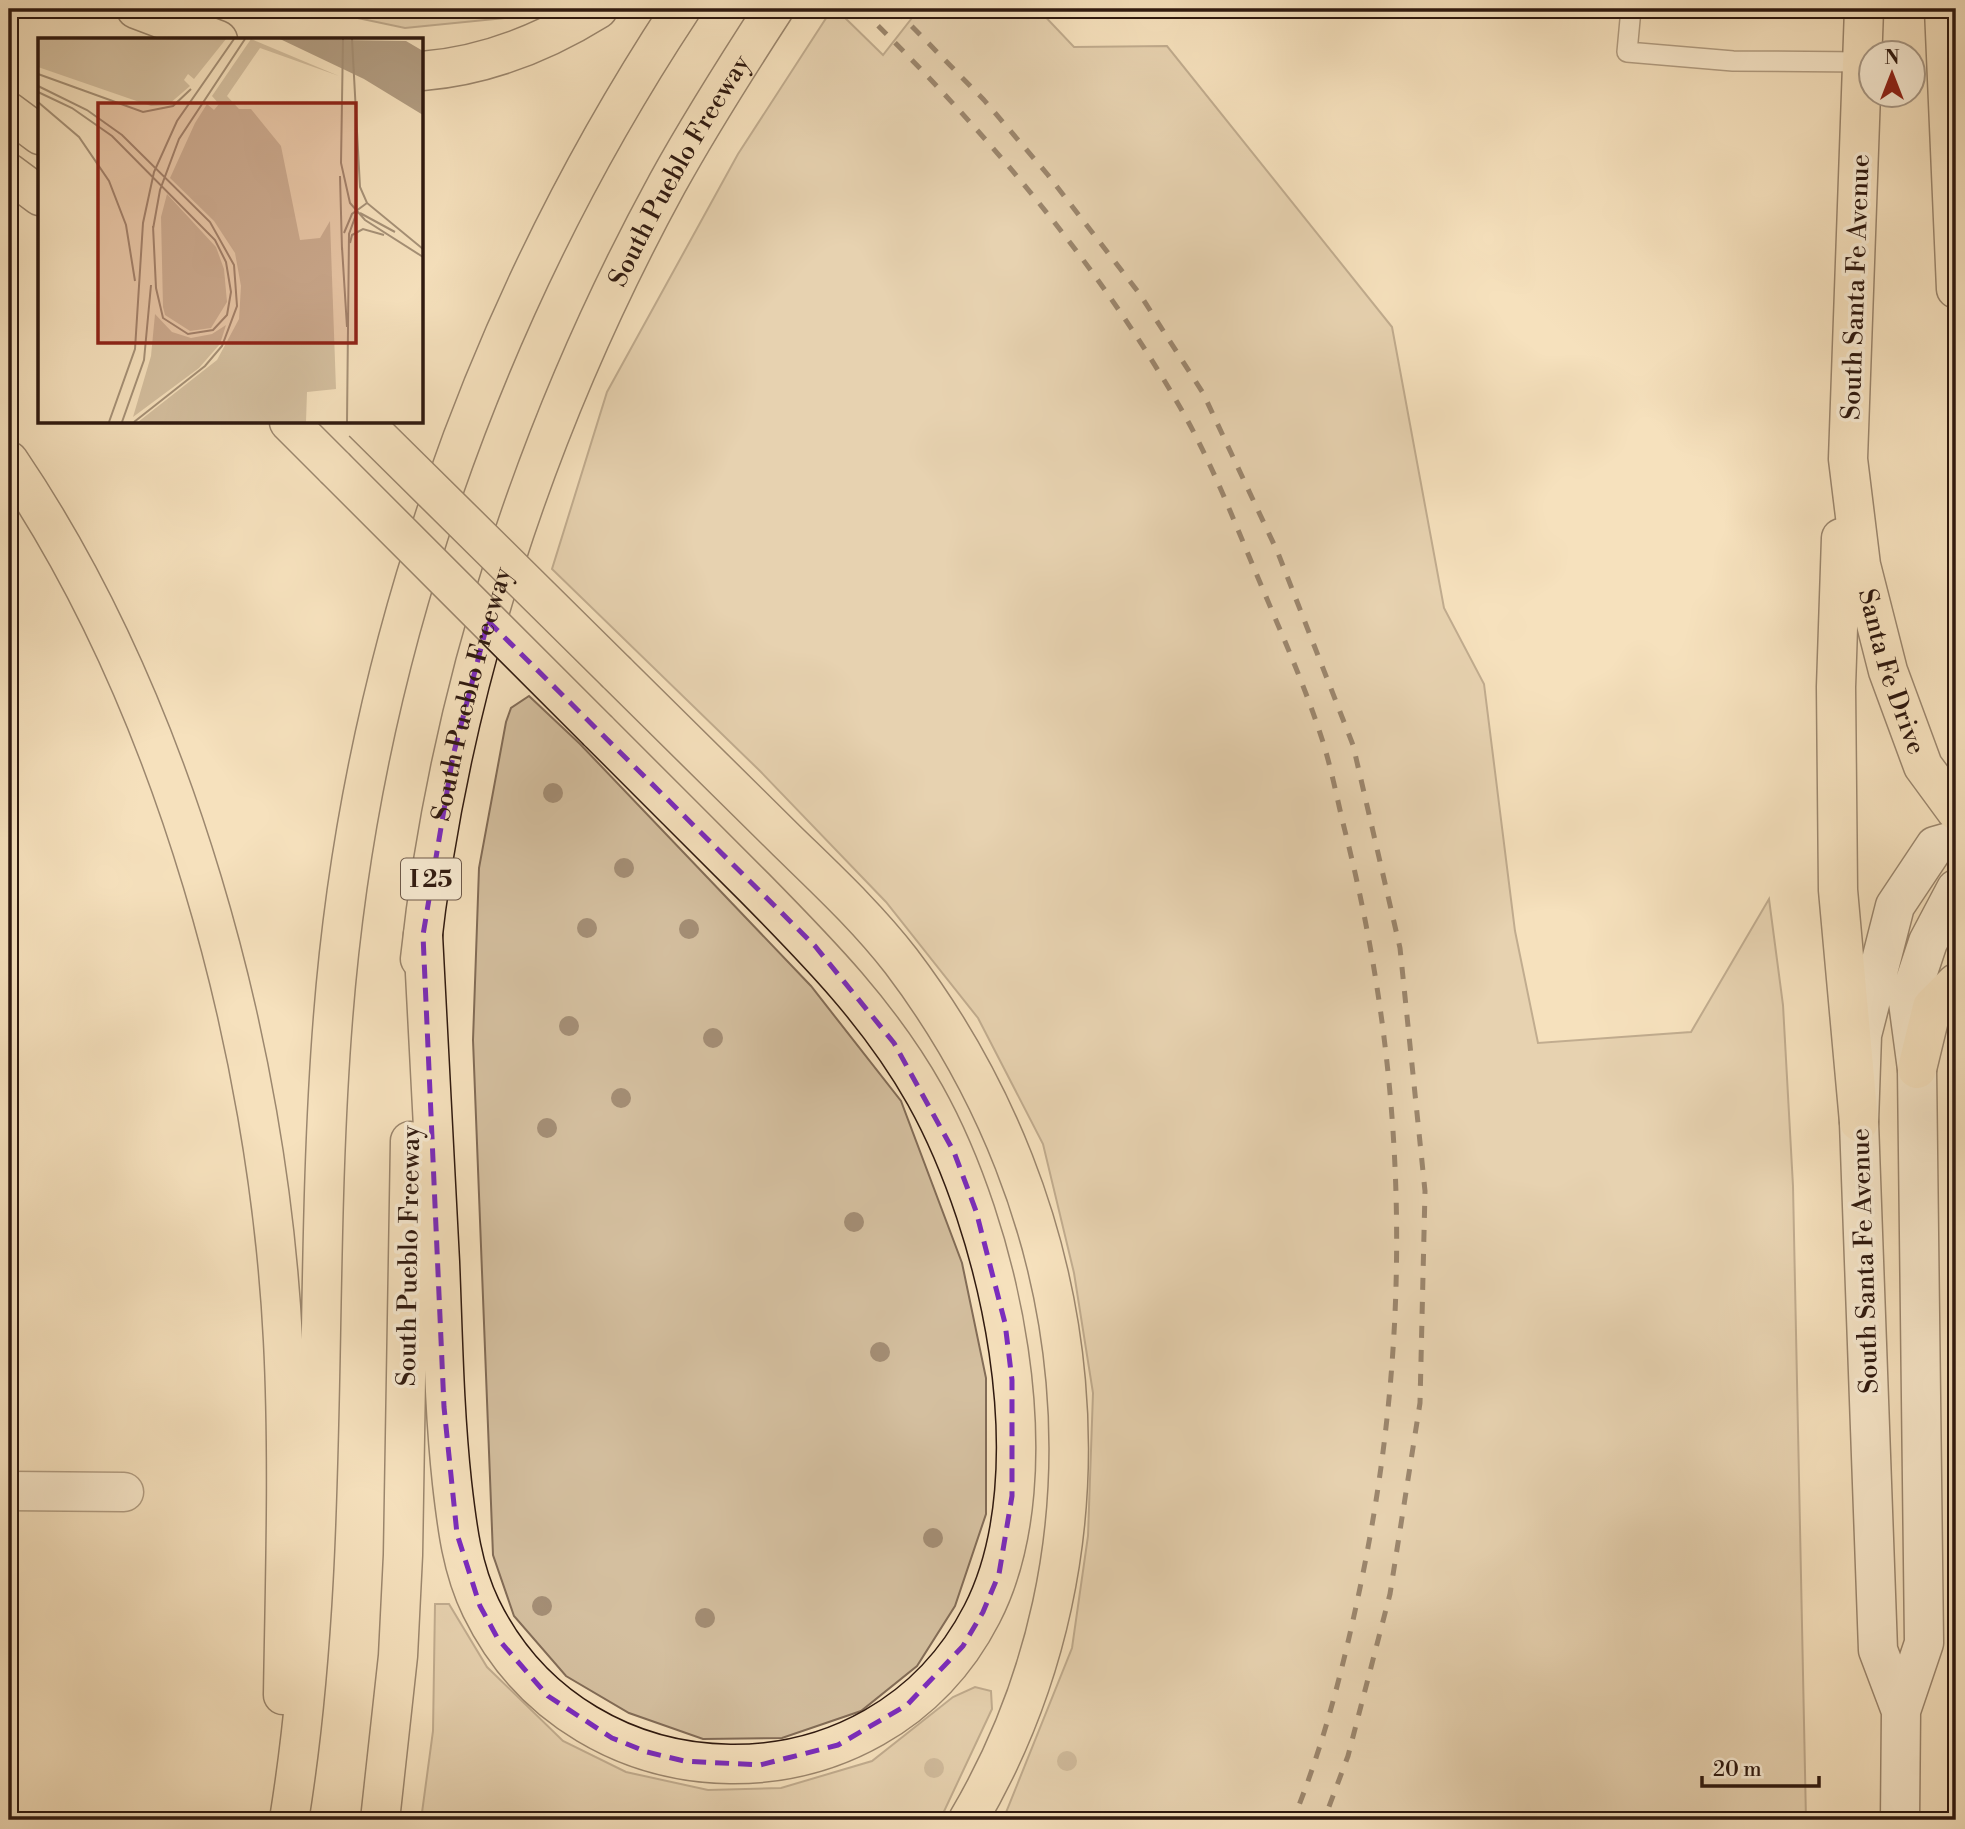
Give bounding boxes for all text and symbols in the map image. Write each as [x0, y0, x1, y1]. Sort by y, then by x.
inset map [38, 38, 424, 424]
north arrow [1856, 38, 1926, 108]
text: N [1884, 46, 1900, 70]
street label: South Pueblo Freeway [602, 49, 758, 292]
street label: South Santa Fe Avenue [1835, 154, 1877, 420]
street label: South Pueblo Freeway [425, 563, 519, 824]
street label: Santa Fe Drive [1851, 586, 1932, 759]
road number: I 25 [401, 858, 461, 900]
street label: South Pueblo Freeway [391, 1125, 427, 1387]
street label: South Santa Fe Avenue [1844, 1128, 1886, 1394]
scale bar [1702, 1745, 1820, 1789]
text: 20 m [1713, 1757, 1762, 1783]

